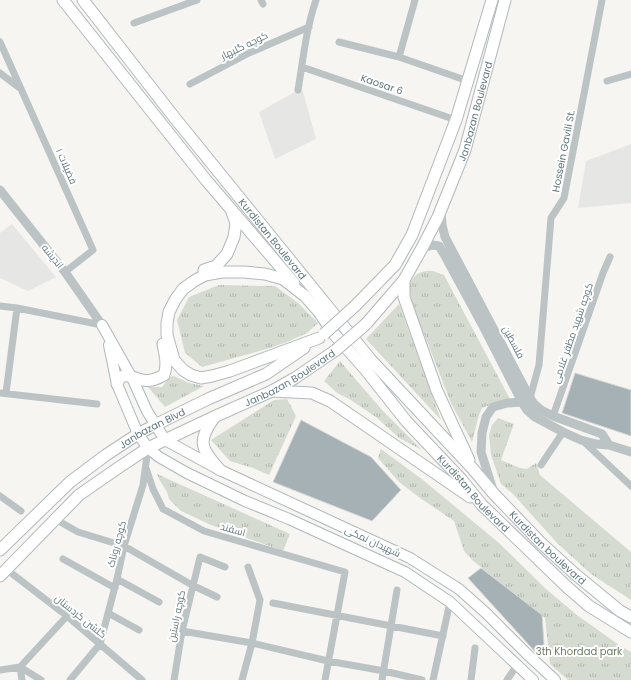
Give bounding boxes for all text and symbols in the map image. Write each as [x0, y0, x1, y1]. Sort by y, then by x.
street label: کوچه گلبهار [217, 28, 270, 64]
street label: Janbazan Boulevard [454, 60, 496, 164]
street label: Kaosar 6 [359, 70, 405, 99]
street label: Hossein Gavili St. [548, 109, 579, 193]
street label: فضیلات ۱ [52, 146, 81, 187]
street label: Kurdistan Boulevard [235, 195, 310, 283]
street label: اندیشه [38, 241, 67, 272]
street label: کوچه شهید مظفر غلامی [548, 281, 597, 386]
street label: فلسطین [499, 323, 528, 361]
street label: Janbazan Boulevard [242, 346, 338, 410]
street label: Janbazan Blvd [116, 404, 188, 453]
street label: Kurdistan Boulevard [434, 451, 513, 536]
street label: Kurdistan boulevard [506, 507, 589, 588]
street label: کوچه روناک [103, 519, 130, 569]
street label: اسفند [218, 519, 247, 540]
street label: شهیدان نمکی [342, 522, 403, 561]
street label: کوچه راستین [164, 589, 189, 643]
street label: گلشن کردستان [52, 591, 110, 642]
park label: 3th Khordad park [536, 644, 623, 659]

